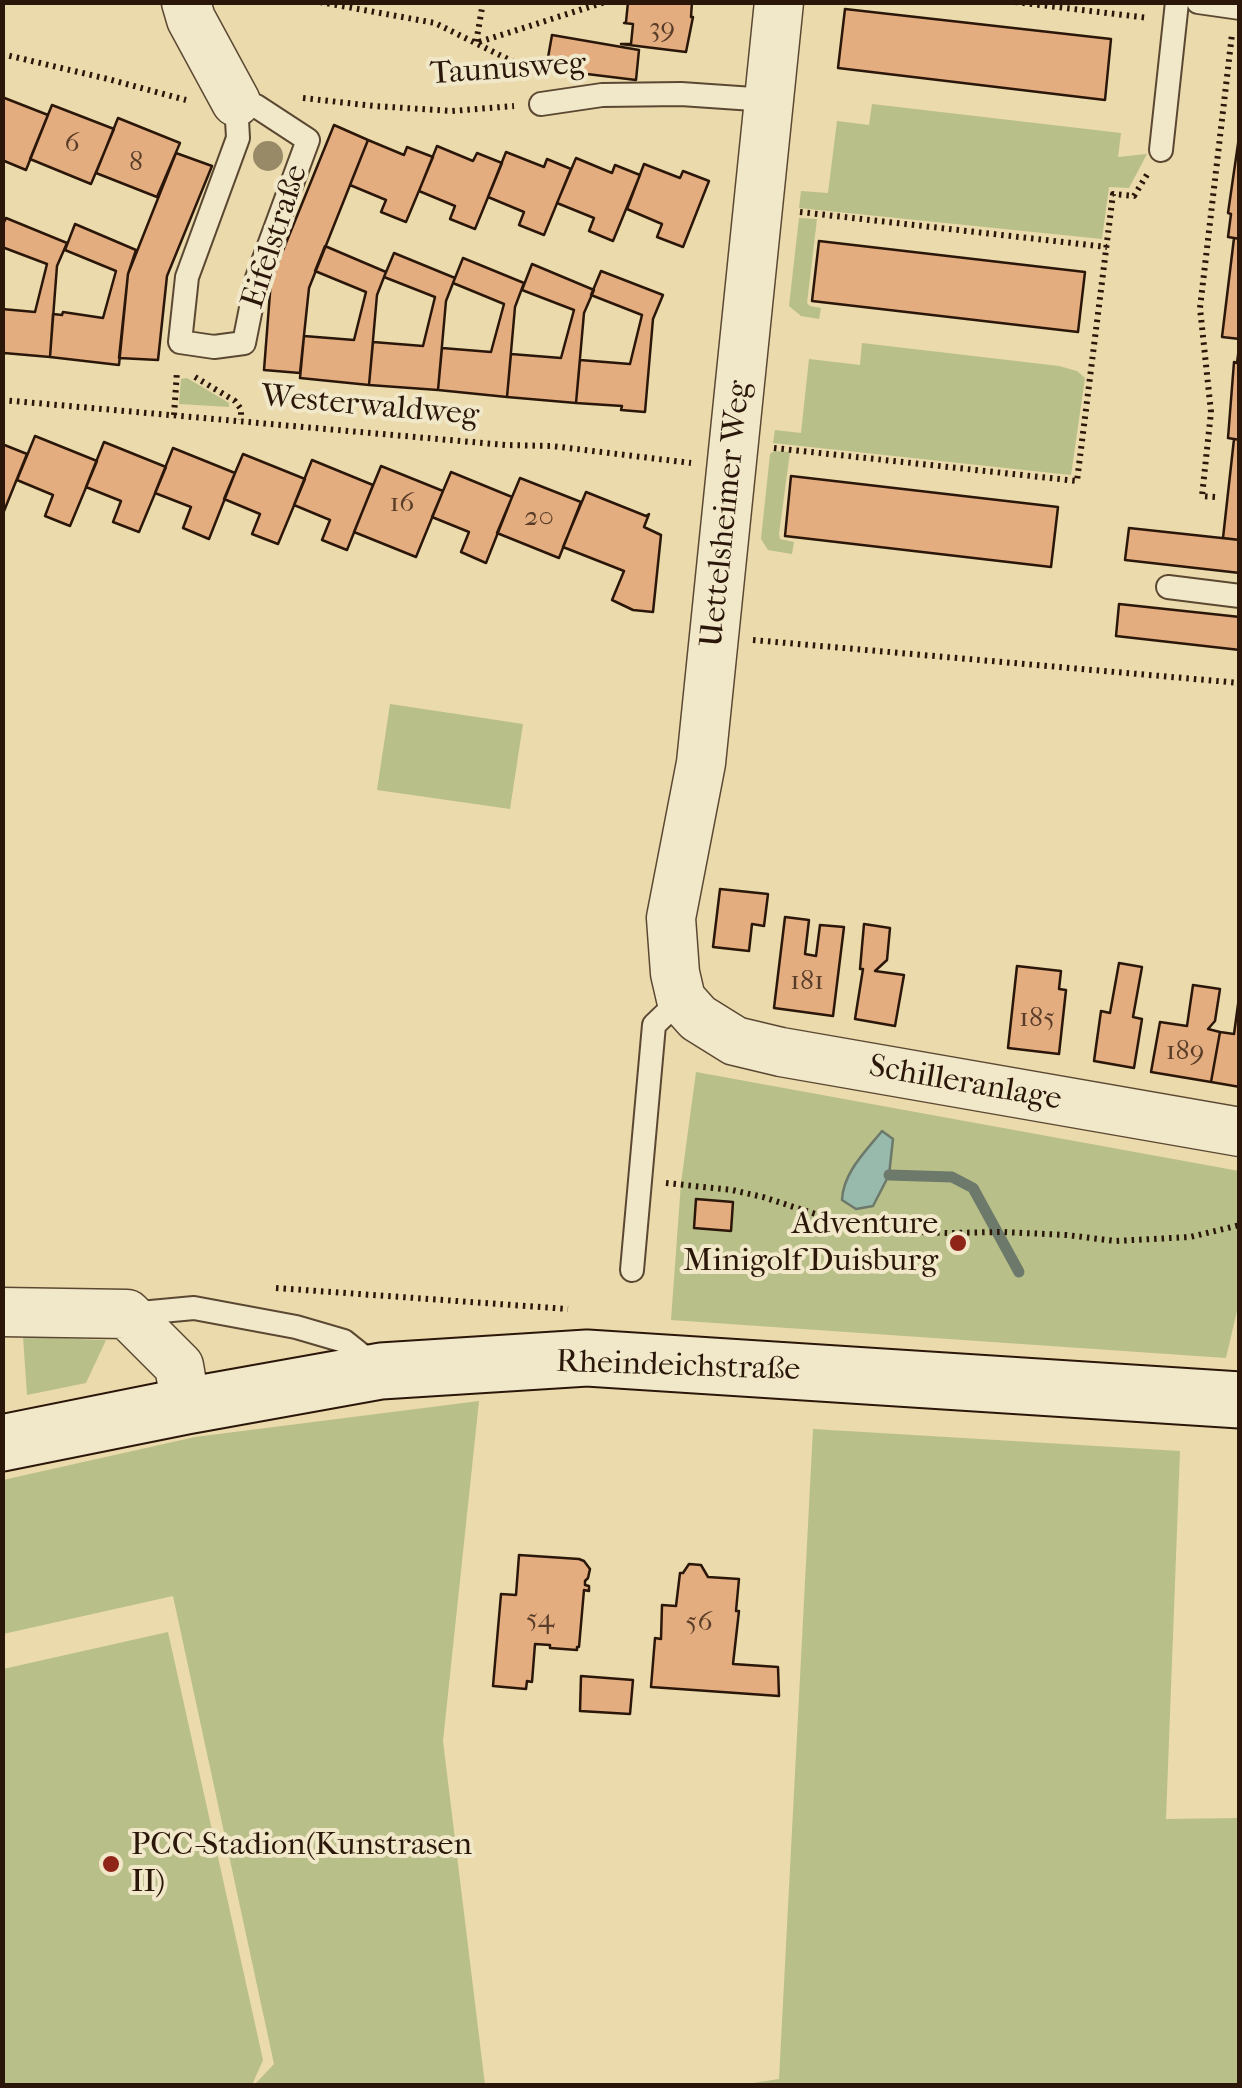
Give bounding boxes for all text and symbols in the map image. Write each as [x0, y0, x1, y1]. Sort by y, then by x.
house number: 39 [649, 12, 675, 46]
street label: Taunusweg [429, 45, 587, 95]
house number: 6 [64, 127, 80, 161]
house number: 8 [129, 146, 143, 180]
street label: Eifelstraße [235, 160, 317, 314]
street label: Westerwaldweg [260, 378, 480, 436]
street label: Uettelsheimer Weg [694, 379, 760, 649]
house number: 16 [389, 487, 415, 521]
house number: 20 [524, 501, 554, 535]
house number: 181 [790, 965, 824, 999]
house number: 185 [1019, 1002, 1055, 1036]
house number: 189 [1166, 1035, 1204, 1069]
street label: Schilleranlage [866, 1048, 1064, 1120]
place label: Adventure Minigolf Duisburg [683, 1206, 938, 1281]
marker: Adventure Minigolf Duisburg [947, 1232, 969, 1254]
street label: Rheindeichstraße [555, 1344, 801, 1390]
house number: 54 [526, 1603, 554, 1637]
house number: 56 [685, 1606, 713, 1640]
place label: PCC-Stadion(Kunstrasen II) [131, 1827, 472, 1902]
marker: PCC-Stadion(Kunstrasen II) [100, 1853, 122, 1875]

